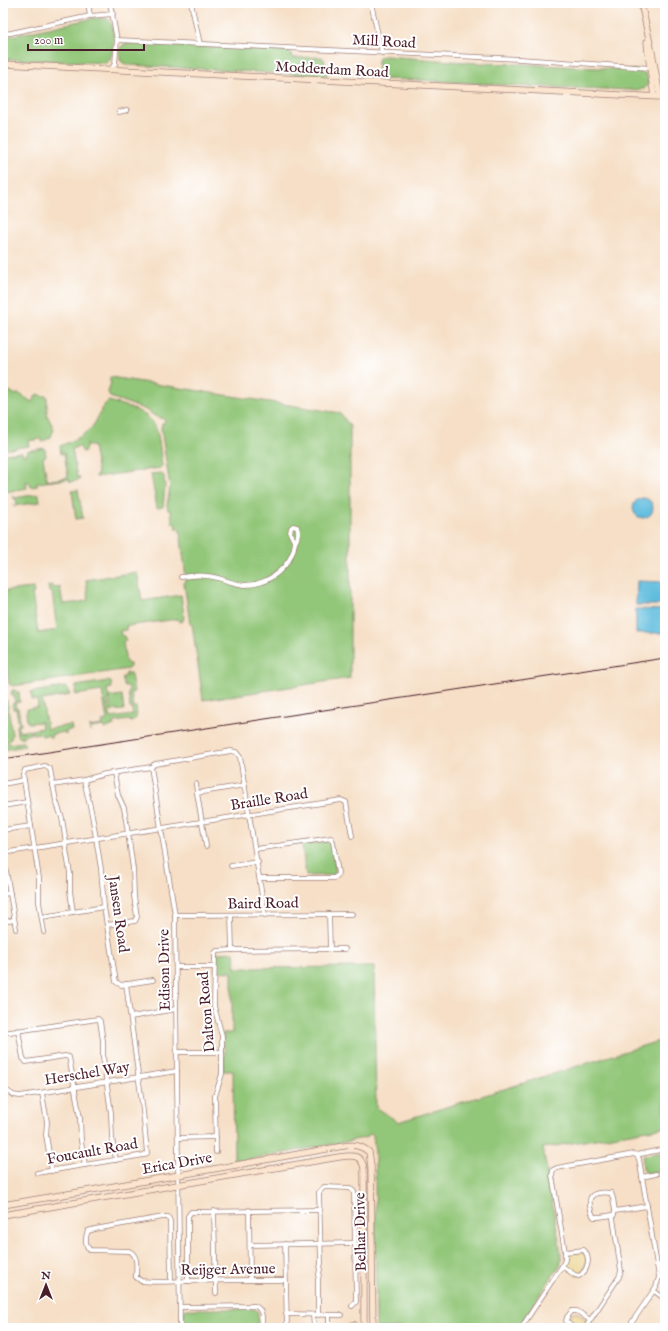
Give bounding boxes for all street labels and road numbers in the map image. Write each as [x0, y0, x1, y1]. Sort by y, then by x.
street label: Mill Road [352, 30, 417, 53]
street label: Modderdam Road [275, 57, 390, 82]
street label: Braille Road [229, 784, 310, 815]
street label: Jansen Road [103, 872, 133, 955]
street label: Baird Road [227, 893, 300, 914]
street label: Edison Drive [154, 929, 175, 1011]
street label: Dalton Road [193, 970, 219, 1053]
street label: Herschel Way [43, 1057, 132, 1090]
street label: Foucault Road [45, 1134, 140, 1169]
street label: Erica Drive [140, 1148, 214, 1179]
street label: Belhar Drive [350, 1192, 371, 1272]
street label: Reijger Avenue [180, 1259, 276, 1280]

